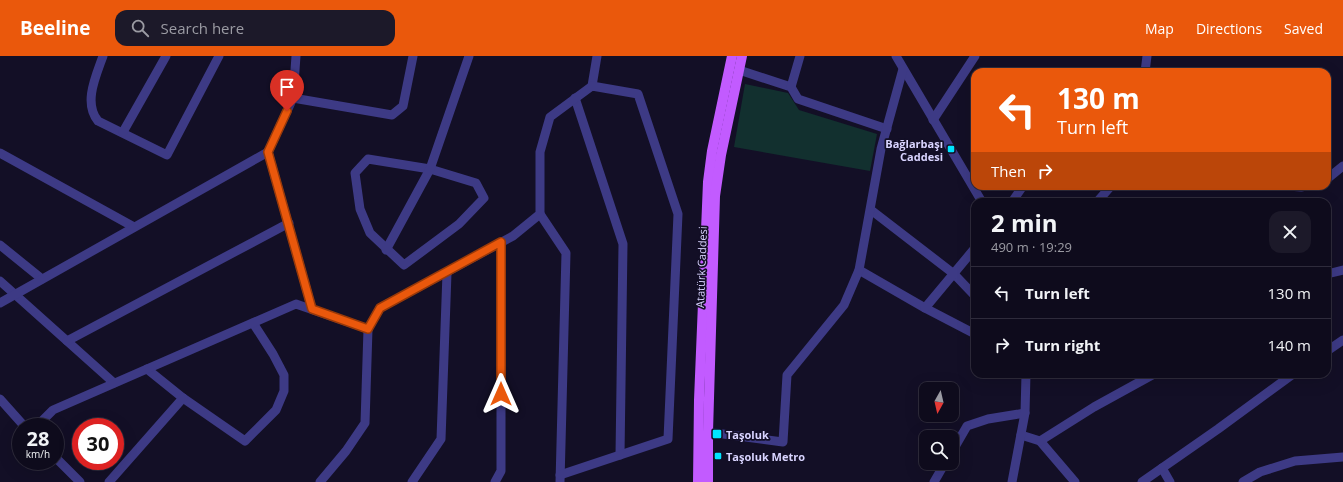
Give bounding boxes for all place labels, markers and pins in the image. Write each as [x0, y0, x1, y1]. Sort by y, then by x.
pin [270, 70, 304, 111]
place label: Bağlarbaşı Caddesi [885, 136, 943, 164]
marker: Bağlarbaşı Caddesi [946, 144, 956, 154]
place label: Taşoluk [726, 427, 769, 442]
marker: Taşoluk [711, 428, 723, 440]
place label: Taşoluk Metro [726, 449, 805, 464]
marker: Taşoluk Metro [713, 451, 723, 461]

